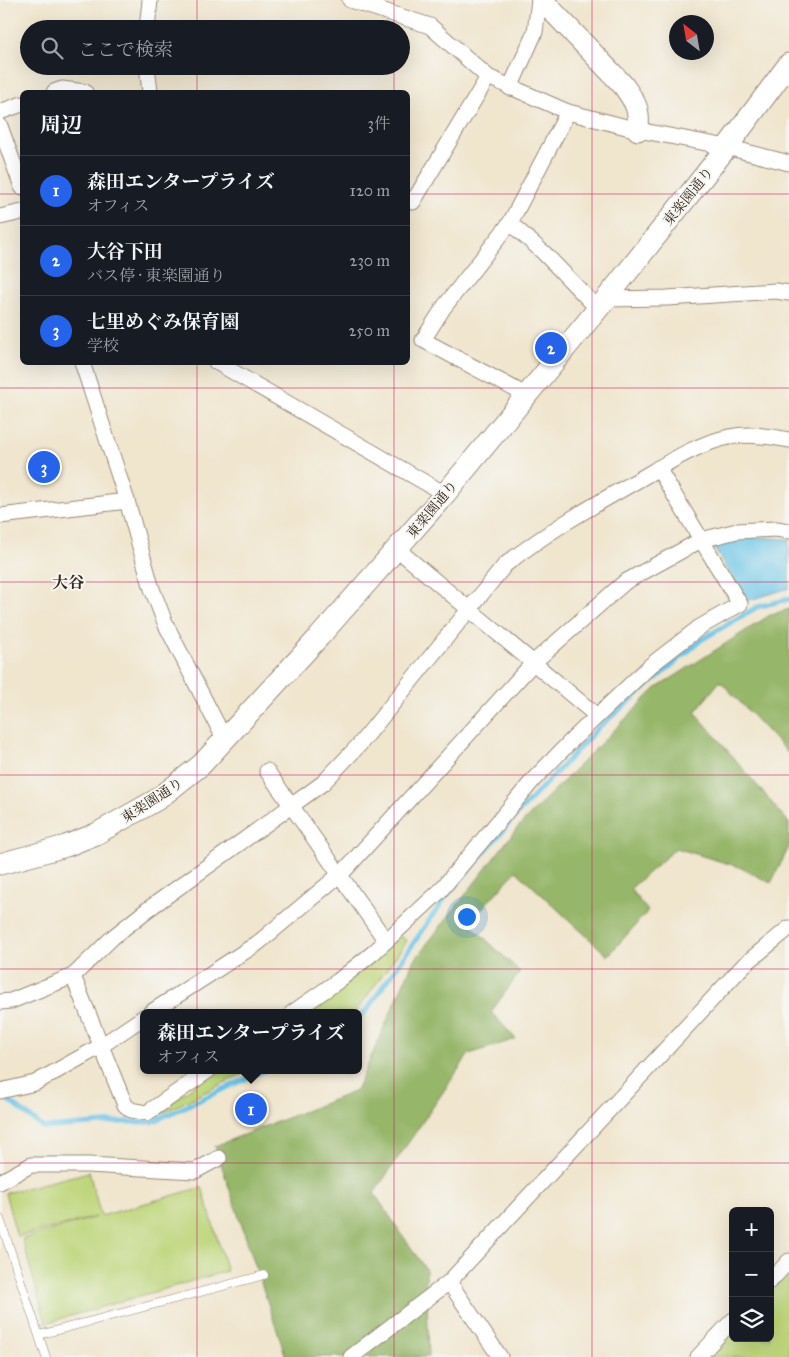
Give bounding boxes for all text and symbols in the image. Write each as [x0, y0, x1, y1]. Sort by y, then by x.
north arrow [669, 15, 714, 60]
search box [20, 20, 410, 75]
icon: search [38, 34, 66, 62]
text: ここで検索 [78, 38, 173, 61]
text: 周辺 [40, 112, 82, 138]
text: 3件 [368, 114, 390, 133]
street label: 東楽園通り [660, 164, 717, 229]
text: 森田エンタープライズ [87, 170, 275, 193]
text: 1 [53, 181, 59, 200]
text: 120 m [350, 181, 390, 200]
text: オフィス [87, 196, 149, 215]
text: 大谷下田 [87, 240, 163, 263]
text: 2 [52, 251, 60, 270]
text: 230 m [350, 251, 390, 270]
text: バス停 · 東楽園通り [87, 266, 225, 285]
text: 七里めぐみ保育園 [87, 310, 239, 333]
text: 3 [53, 321, 59, 340]
text: 250 m [349, 321, 390, 340]
pin: 2 [535, 329, 567, 367]
text: 学校 [87, 336, 119, 355]
pin: 3 [28, 448, 60, 486]
street label: 東楽園通り [403, 477, 461, 542]
district label: 大谷 [52, 573, 84, 592]
street label: 東楽園通り [118, 774, 186, 827]
your location [454, 904, 480, 930]
popup [140, 1009, 362, 1074]
text: 森田エンタープライズ [157, 1021, 345, 1044]
text: オフィス [157, 1047, 219, 1066]
pin: 1 [235, 1090, 267, 1128]
map controls [729, 1207, 774, 1342]
button: + [729, 1207, 774, 1252]
button: − [729, 1252, 774, 1297]
button: layers [729, 1297, 774, 1342]

